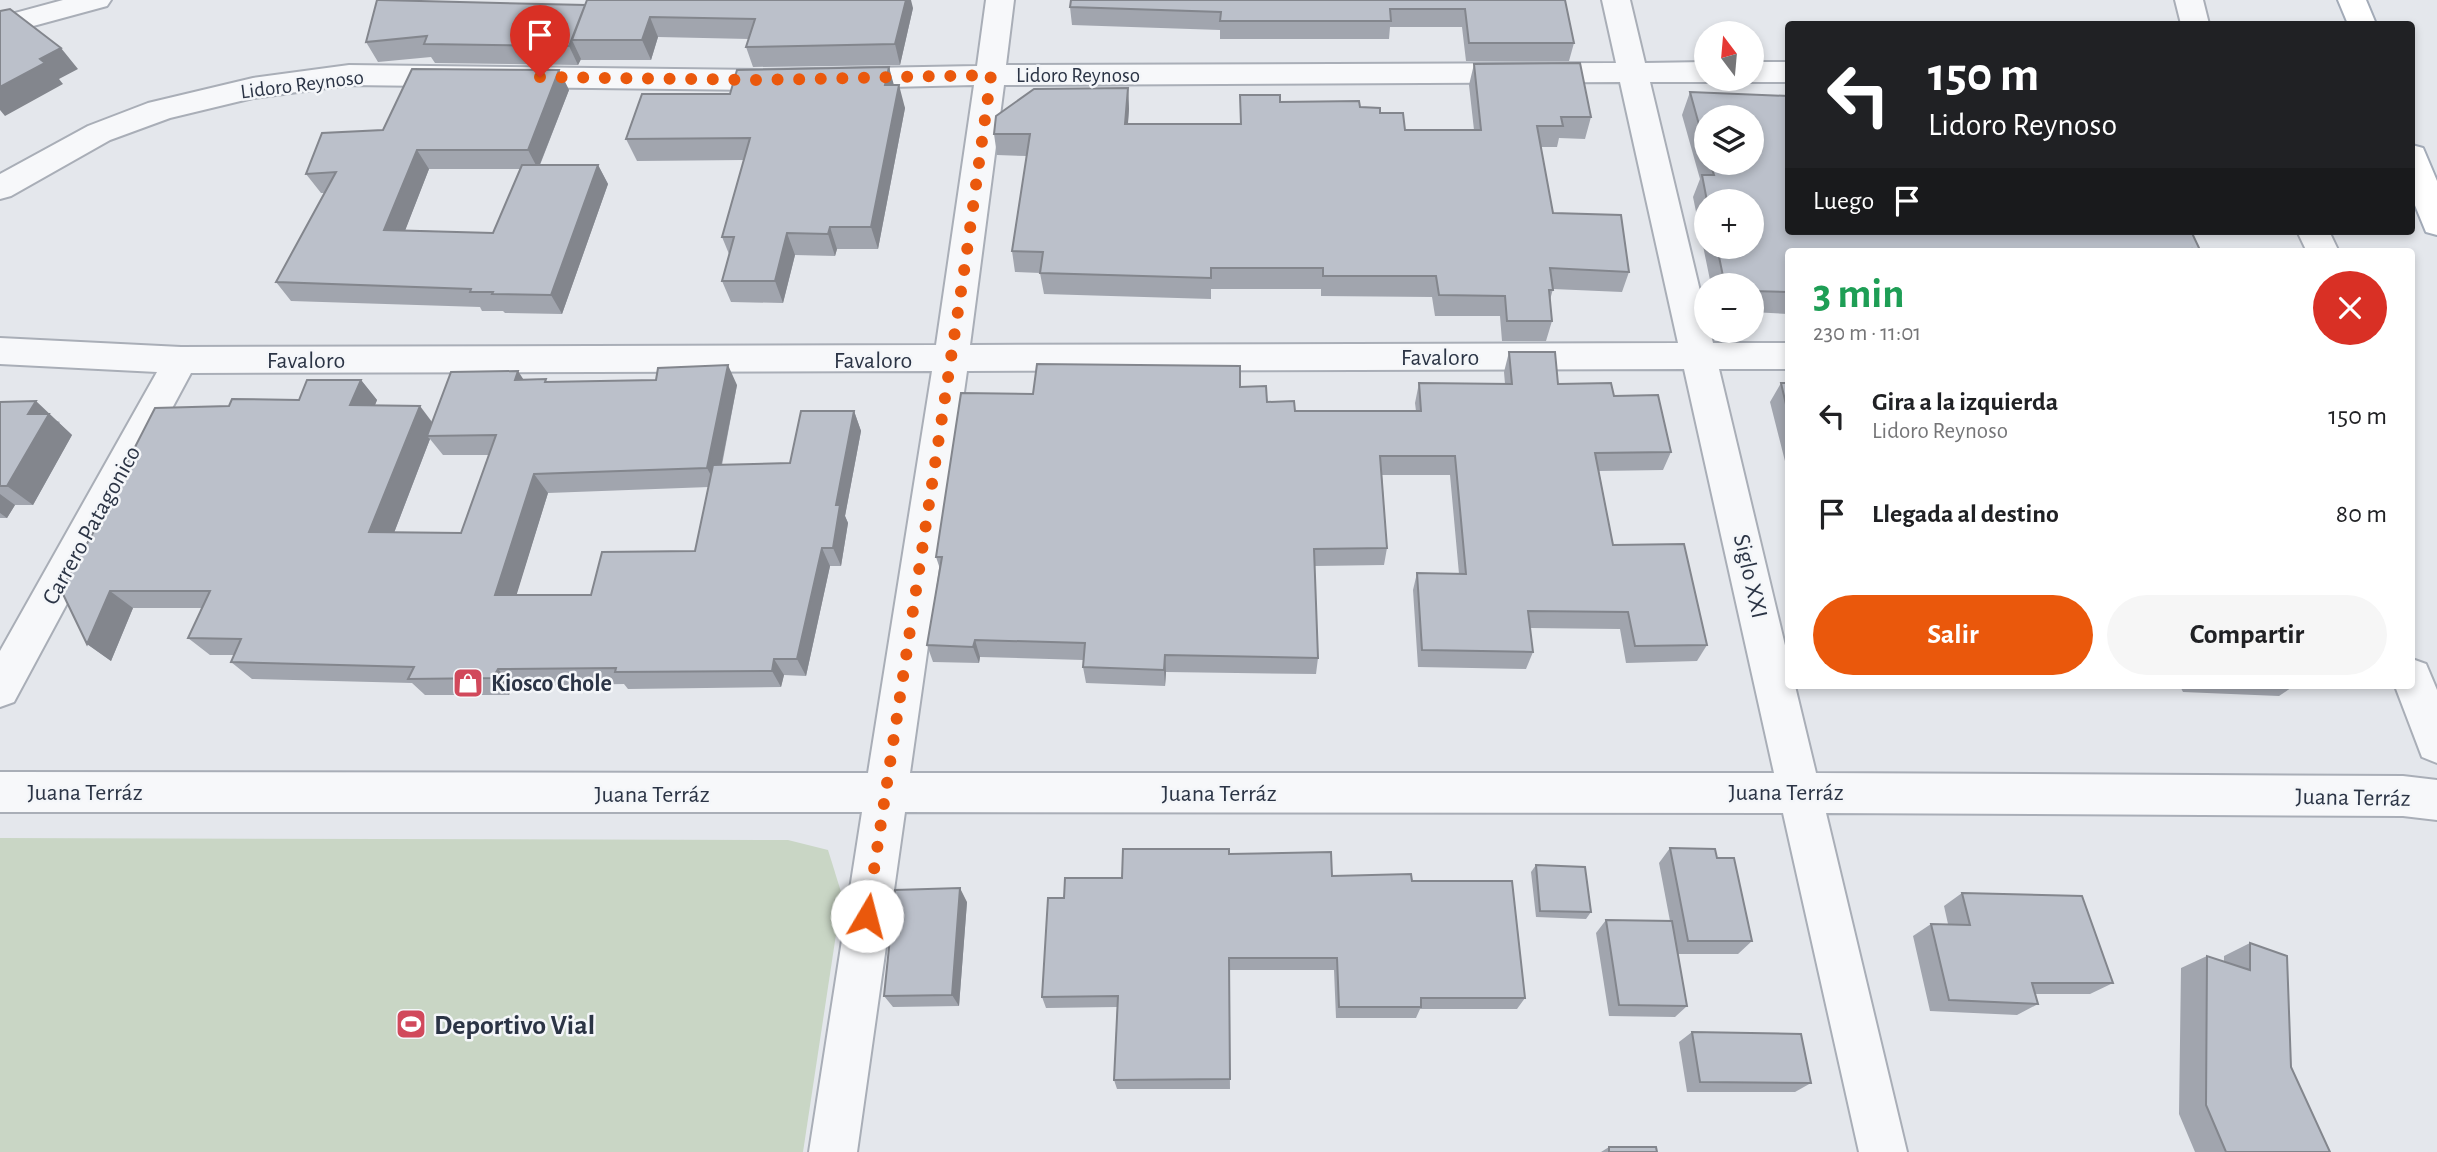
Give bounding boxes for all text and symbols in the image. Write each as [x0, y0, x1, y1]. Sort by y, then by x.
pin [510, 5, 570, 77]
icon: arrive [521, 16, 559, 54]
north arrow [1694, 21, 1764, 91]
map controls [1694, 21, 1764, 343]
icon: left [1813, 49, 1904, 140]
text: 150 m [1928, 51, 2039, 100]
street label: Lidoro Reynoso [1016, 65, 1140, 86]
street label: Lidoro Reynoso [239, 67, 365, 102]
button: layers [1694, 105, 1764, 175]
text: Lidoro Reynoso [1928, 109, 2117, 141]
icon: arrive [1888, 182, 1926, 220]
text: Luego [1813, 188, 1874, 214]
button: + [1694, 189, 1764, 259]
button: close [2313, 271, 2387, 345]
button: − [1694, 273, 1764, 343]
text: 3 min [1813, 273, 1905, 315]
text: 230 m · 11:01 [1813, 322, 1921, 345]
street label: Favaloro [1401, 346, 1479, 370]
street label: Favaloro [267, 349, 345, 373]
street label: Favaloro [834, 349, 912, 373]
text: Gira a la izquierda [1872, 389, 2058, 415]
icon: left [1813, 397, 1851, 435]
text: 150 m [2328, 403, 2387, 429]
text: Lidoro Reynoso [1872, 420, 2008, 443]
street label: Carrero Patagonico [38, 442, 145, 609]
icon: arrive [1813, 495, 1851, 533]
text: Llegada al destino [1872, 501, 2059, 527]
text: 80 m [2336, 501, 2387, 527]
street label: Siglo XXI [1729, 532, 1771, 621]
button: Salir [1813, 595, 2093, 675]
button: Compartir [2107, 595, 2387, 675]
shop icon: Kiosco Chole [451, 666, 485, 700]
place label: Kiosco Chole [491, 672, 612, 696]
street label: Juana Terráz [27, 781, 143, 805]
street label: Juana Terráz [1728, 781, 1844, 805]
street label: Juana Terráz [1161, 782, 1277, 806]
street label: Juana Terráz [594, 783, 710, 807]
street label: Juana Terráz [2295, 785, 2411, 811]
position arrow [830, 879, 904, 953]
sports icon: Deportivo Vial [394, 1007, 428, 1041]
place label: Deportivo Vial [434, 1012, 595, 1040]

